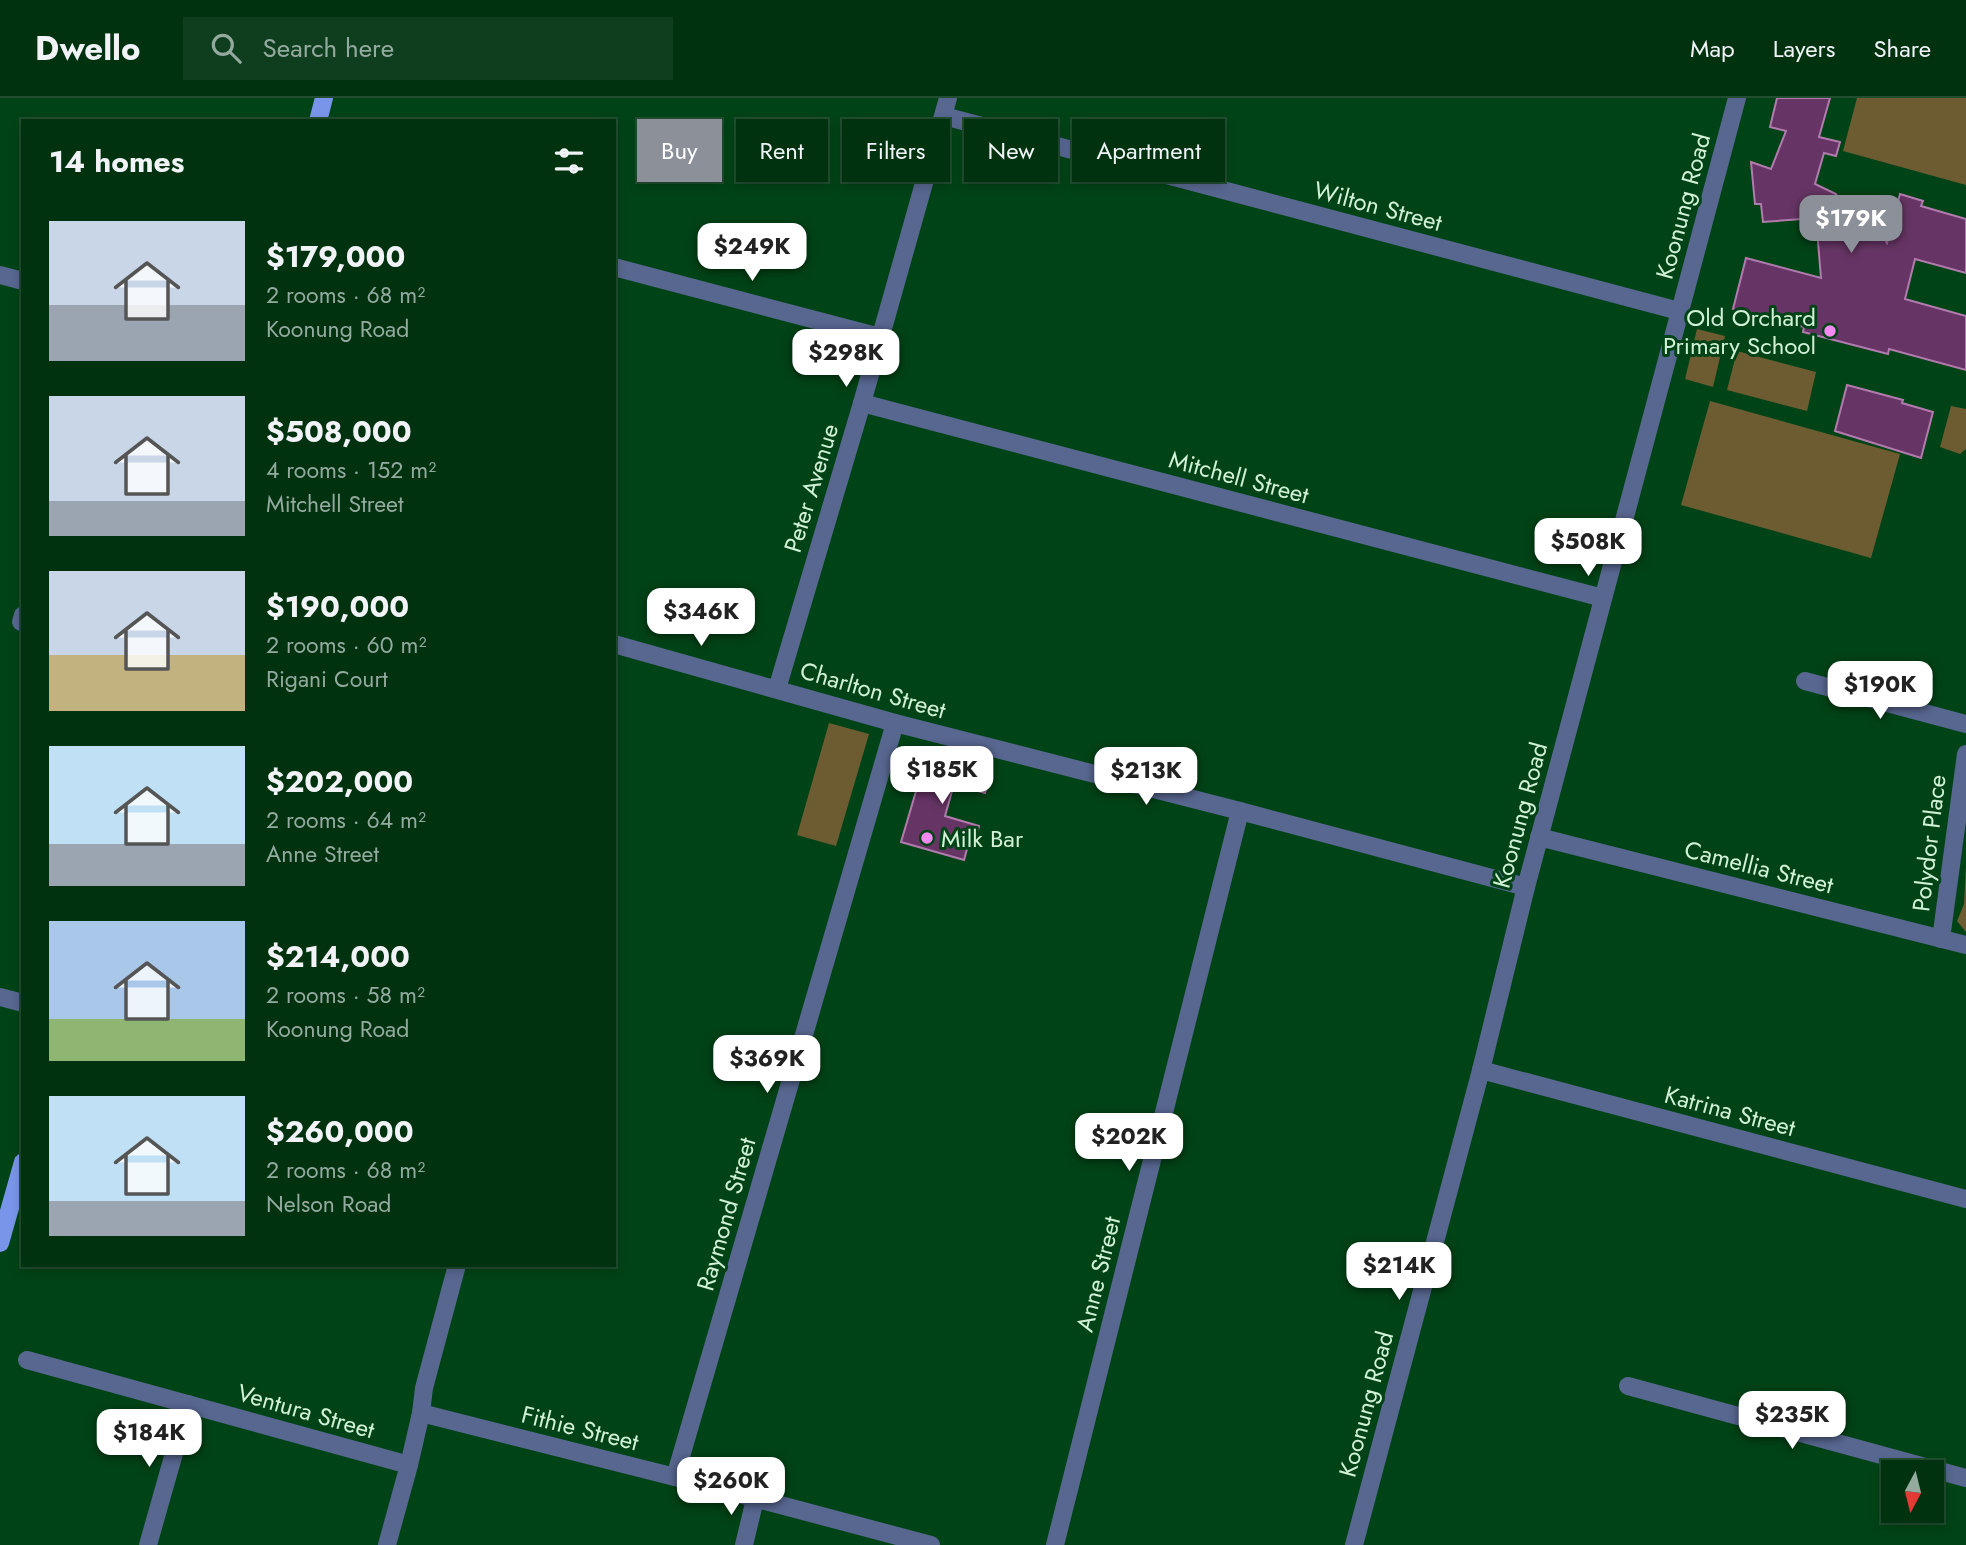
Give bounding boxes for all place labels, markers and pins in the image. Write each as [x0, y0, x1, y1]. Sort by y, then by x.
pin: $179K [1802, 195, 1900, 255]
pin: $249K [703, 223, 801, 283]
place label: Old Orchard Primary School [1663, 300, 1816, 363]
marker: Old Orchard Primary School [1822, 323, 1838, 339]
pin: $298K [797, 330, 895, 389]
pin: $508K [1539, 518, 1637, 578]
pin: $346K [652, 588, 750, 648]
pin: $190K [1831, 662, 1929, 721]
pin: $185K [893, 746, 991, 806]
pin: $213K [1097, 748, 1195, 807]
place label: Milk Bar [941, 821, 1024, 856]
marker: Milk Bar [919, 830, 935, 846]
pin: $369K [718, 1035, 816, 1095]
pin: $202K [1080, 1114, 1178, 1173]
pin: $214K [1350, 1242, 1448, 1302]
pin: $235K [1743, 1392, 1841, 1451]
pin: $184K [100, 1410, 198, 1469]
pin: $260K [682, 1458, 780, 1517]

